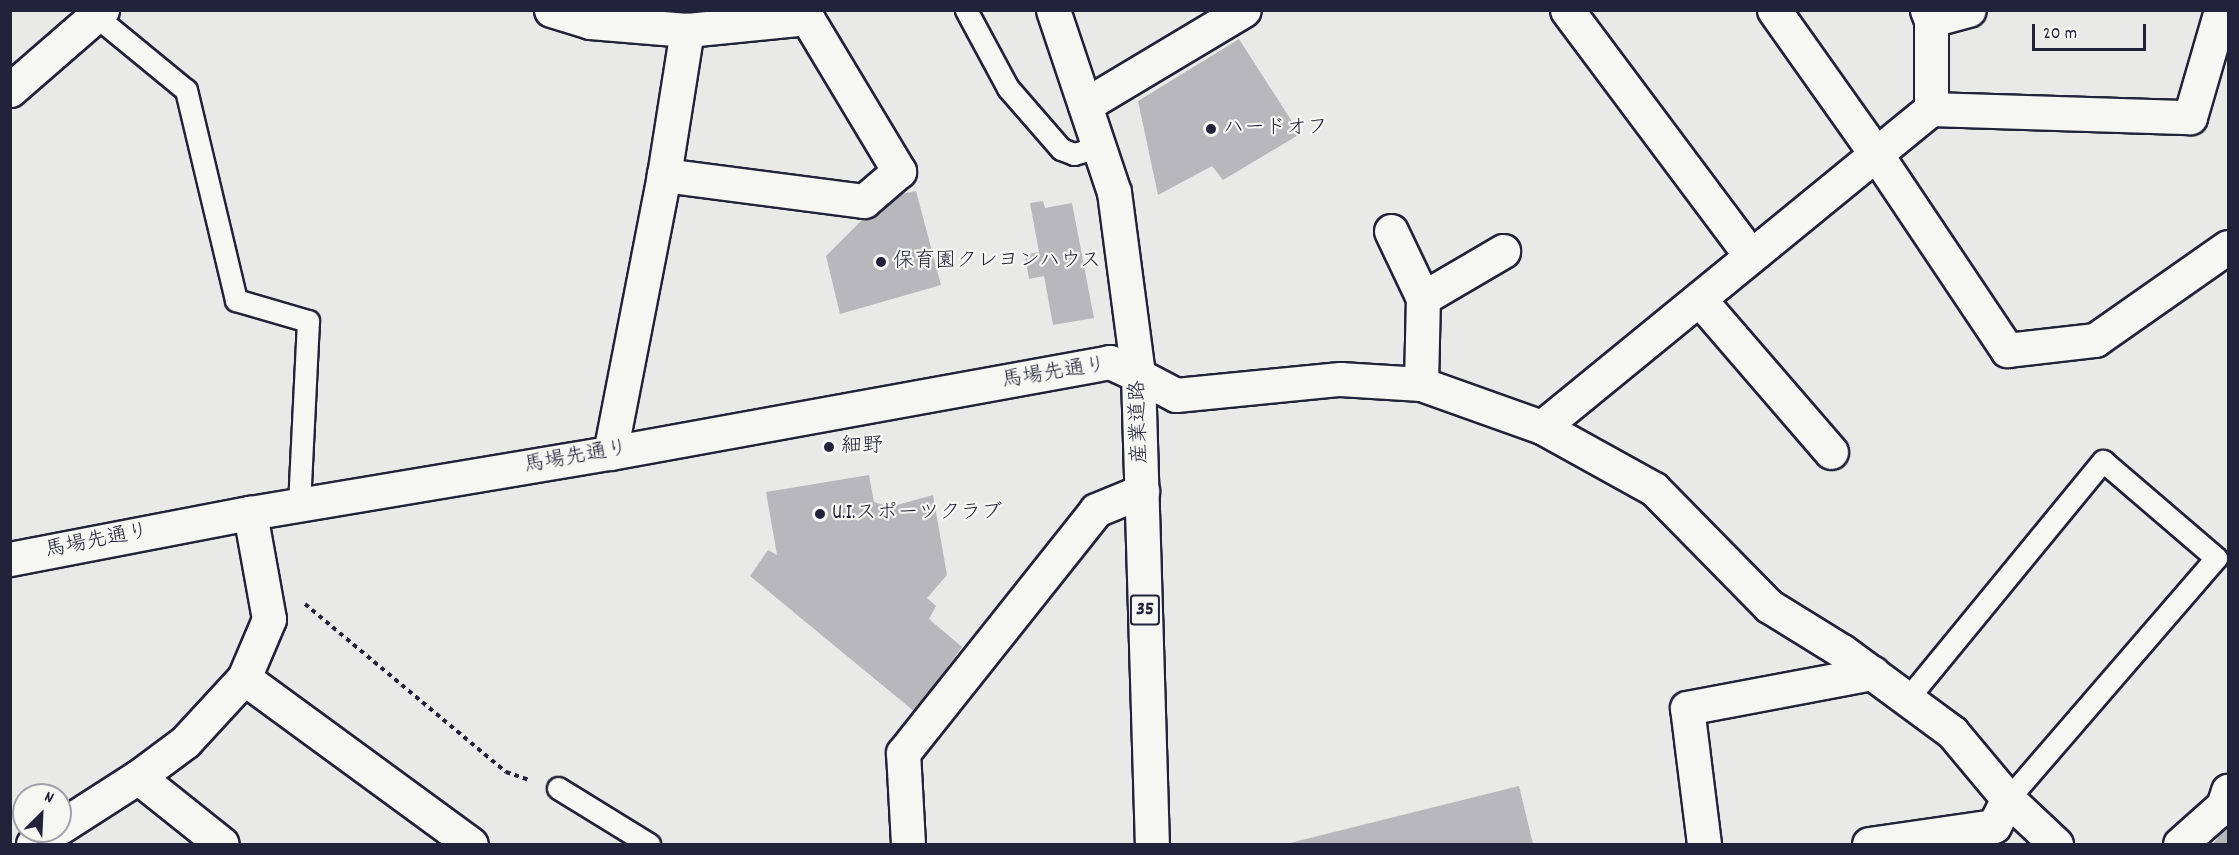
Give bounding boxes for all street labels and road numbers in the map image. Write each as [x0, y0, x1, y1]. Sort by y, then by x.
street label: 馬場先通り [1000, 353, 1108, 395]
street label: 産業道路 [1126, 380, 1154, 464]
street label: 馬場先通り [522, 436, 630, 480]
street label: 馬場先通り [43, 520, 151, 564]
road number: 35 [1128, 593, 1162, 627]

